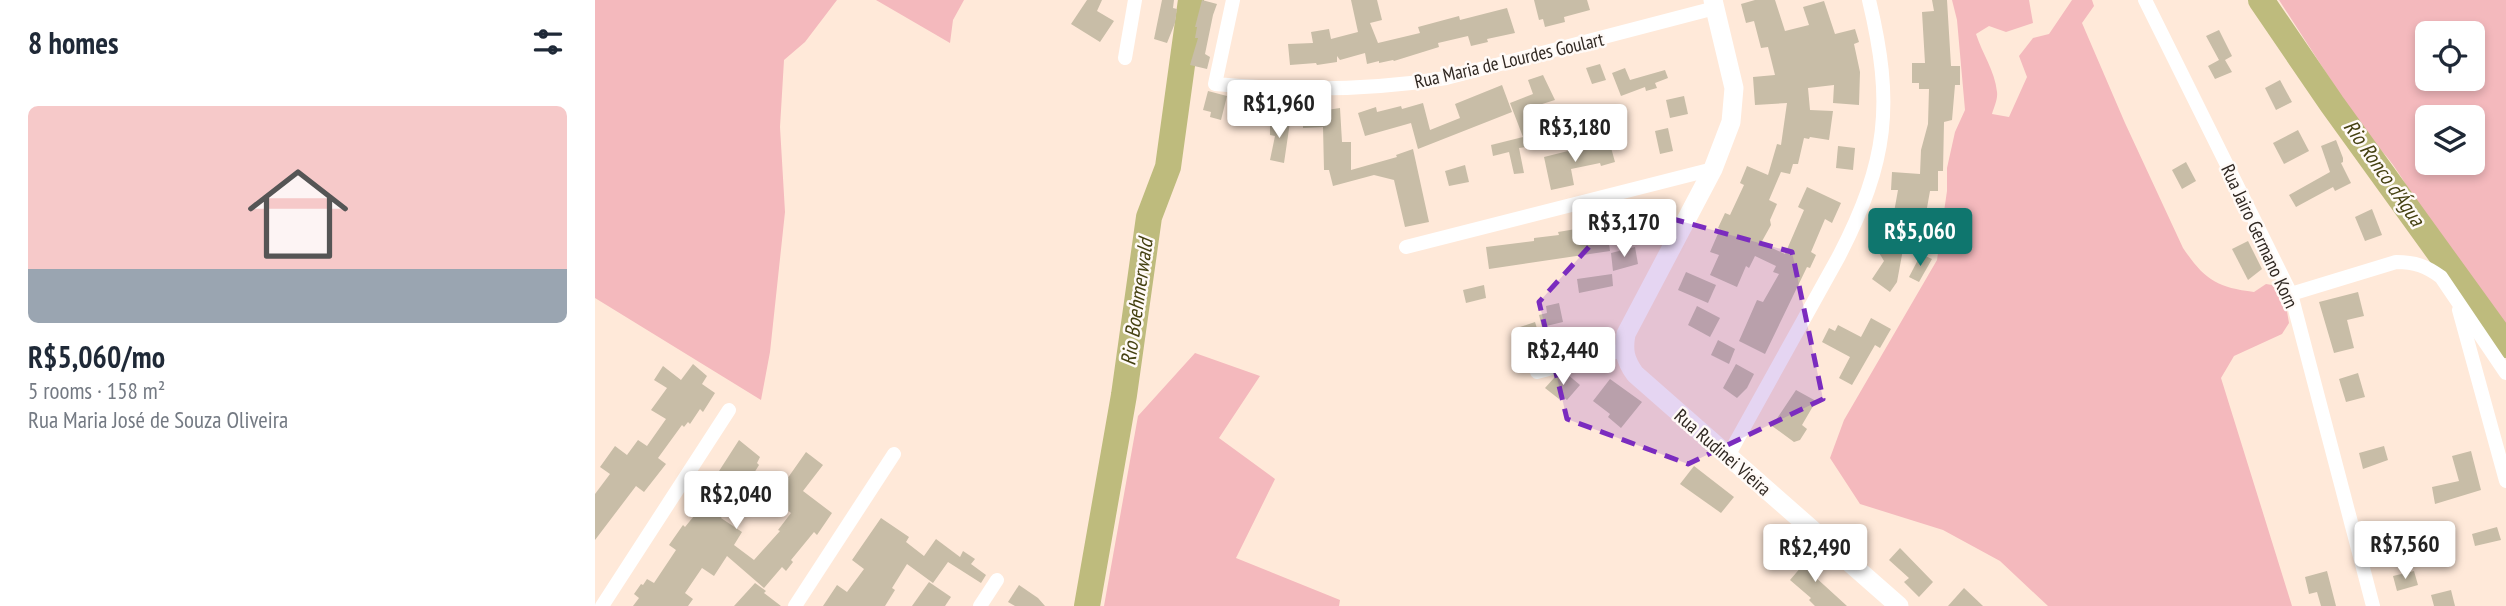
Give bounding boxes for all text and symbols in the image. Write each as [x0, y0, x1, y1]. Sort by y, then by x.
map controls [2415, 21, 2485, 175]
button: locate [2415, 21, 2485, 91]
text: 8 homes [28, 23, 119, 62]
icon: filters [529, 23, 567, 61]
street label: Rua Maria de Lourdes Goulart [1412, 26, 1607, 93]
pin: R$1,960 [1214, 80, 1344, 140]
text: R$1,960 [1243, 88, 1315, 117]
pin: R$3,180 [1510, 104, 1640, 164]
button: layers [2415, 105, 2485, 175]
text: R$3,180 [1539, 112, 1611, 141]
water label: Rio Ronco d'Água [2338, 114, 2432, 232]
icon: home [235, 151, 361, 277]
street label: Rua Jairo Germano Korn [2216, 160, 2304, 312]
pin: R$3,170 [1559, 200, 1689, 259]
text: R$3,170 [1588, 207, 1660, 236]
pin: R$5,060 [1855, 208, 1985, 268]
text: R$5,060 [1884, 216, 1956, 245]
water label: Rio Boehmerwald [1114, 234, 1159, 367]
pin: R$2,440 [1498, 328, 1628, 387]
text: R$2,440 [1527, 335, 1599, 364]
text: R$5,060/mo [28, 337, 165, 376]
text: 5 rooms · 158 m² [28, 376, 165, 405]
street label: Rua Rudinei Vieira [1670, 403, 1776, 501]
text: Rua Maria José de Souza Oliveira [28, 405, 288, 434]
pin: R$2,040 [671, 472, 801, 531]
text: R$2,040 [700, 479, 772, 508]
pin: R$7,560 [2340, 522, 2470, 581]
pin: R$2,490 [1750, 524, 1880, 584]
text: R$7,560 [2370, 529, 2440, 558]
text: R$2,490 [1779, 532, 1851, 561]

